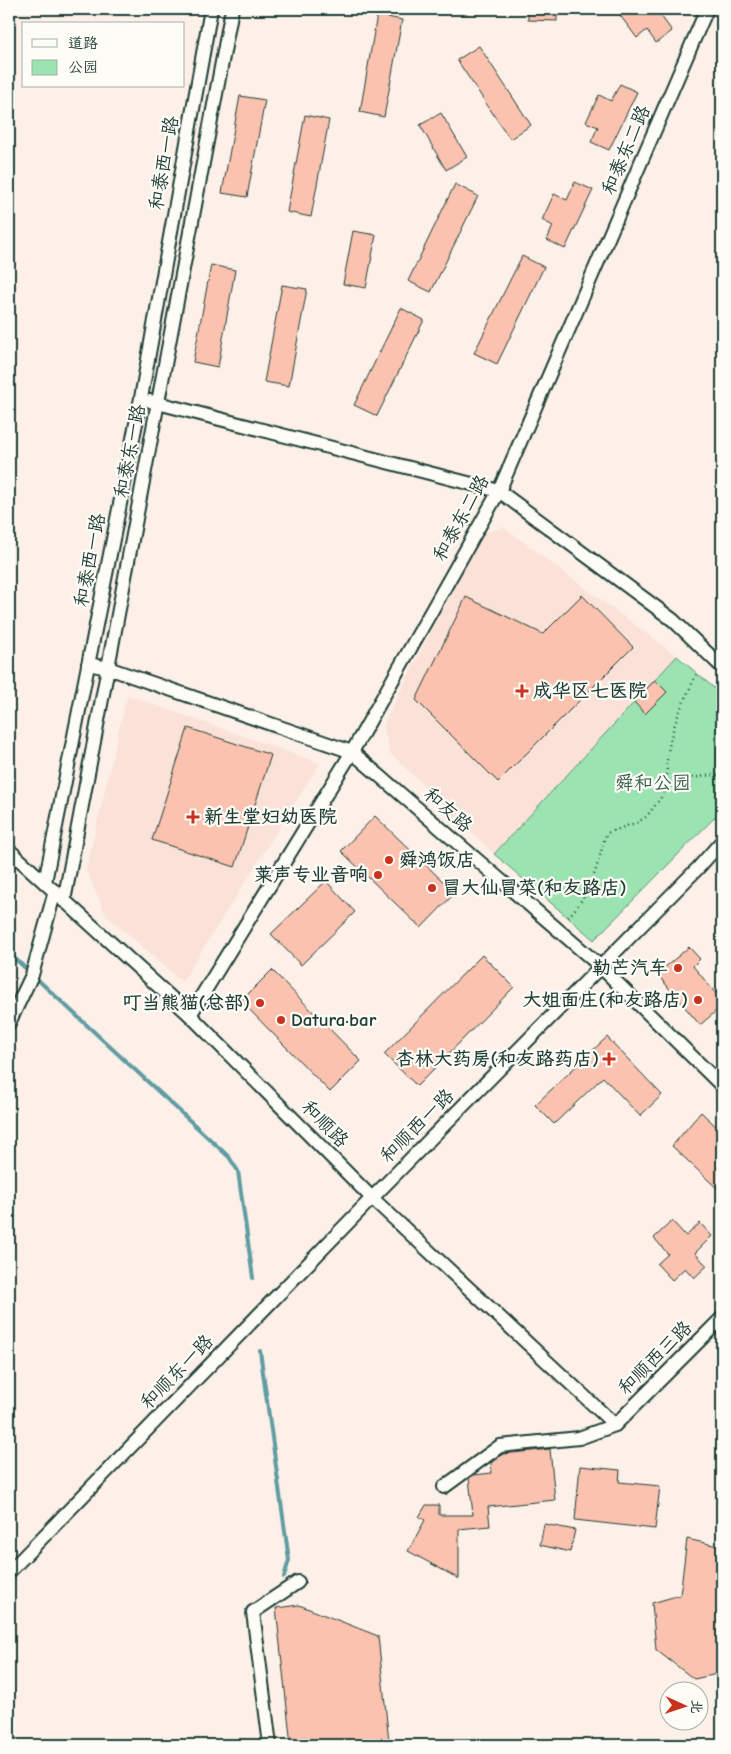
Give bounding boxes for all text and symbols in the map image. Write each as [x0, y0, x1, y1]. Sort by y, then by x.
legend [22, 22, 185, 88]
text: 道路 [68, 34, 98, 52]
text: 公园 [68, 58, 98, 76]
street label: 和泰东二路 [597, 102, 655, 198]
street label: 和泰西一路 [145, 114, 183, 212]
street label: 和泰东一路 [110, 402, 150, 500]
street label: 和泰东二路 [428, 471, 494, 565]
street label: 和泰西一路 [70, 511, 110, 609]
place label: 成华区七医院 [533, 680, 647, 702]
marker: 成华区七医院 [515, 684, 529, 698]
park label: 舜和公园 [615, 772, 691, 794]
street label: 和友路 [419, 783, 477, 837]
place label: 新生堂妇幼医院 [204, 806, 337, 828]
marker: 新生堂妇幼医院 [186, 810, 200, 824]
place label: 舜鸿饭店 [399, 849, 475, 871]
marker: 舜鸿饭店 [383, 854, 395, 866]
place label: 莱声专业音响 [254, 864, 368, 886]
marker: 莱声专业音响 [372, 869, 384, 881]
place label: 冒大仙冒菜(和友路店) [442, 877, 627, 899]
marker: 冒大仙冒菜(和友路店) [426, 882, 438, 894]
place label: 勒芒汽车 [592, 957, 668, 979]
marker: 勒芒汽车 [672, 962, 684, 974]
place label: 大姐面庄(和友路店) [522, 989, 688, 1011]
place label: 叮当熊猫(总部) [122, 992, 250, 1014]
marker: 大姐面庄(和友路店) [692, 994, 704, 1006]
marker: 叮当熊猫(总部) [254, 997, 266, 1009]
place label: Datura·bar [291, 1009, 377, 1031]
marker: Datura·bar [275, 1014, 287, 1026]
place label: 杏林大药房(和友路药店) [395, 1048, 599, 1070]
marker: 杏林大药房(和友路药店) [603, 1053, 615, 1065]
street label: 和顺西一路 [376, 1085, 458, 1167]
street label: 和顺路 [297, 1096, 353, 1152]
street label: 和顺西三路 [614, 1317, 696, 1399]
street label: 和顺东一路 [136, 1330, 218, 1414]
north arrow [658, 1682, 708, 1732]
text: 北 [688, 1699, 705, 1714]

